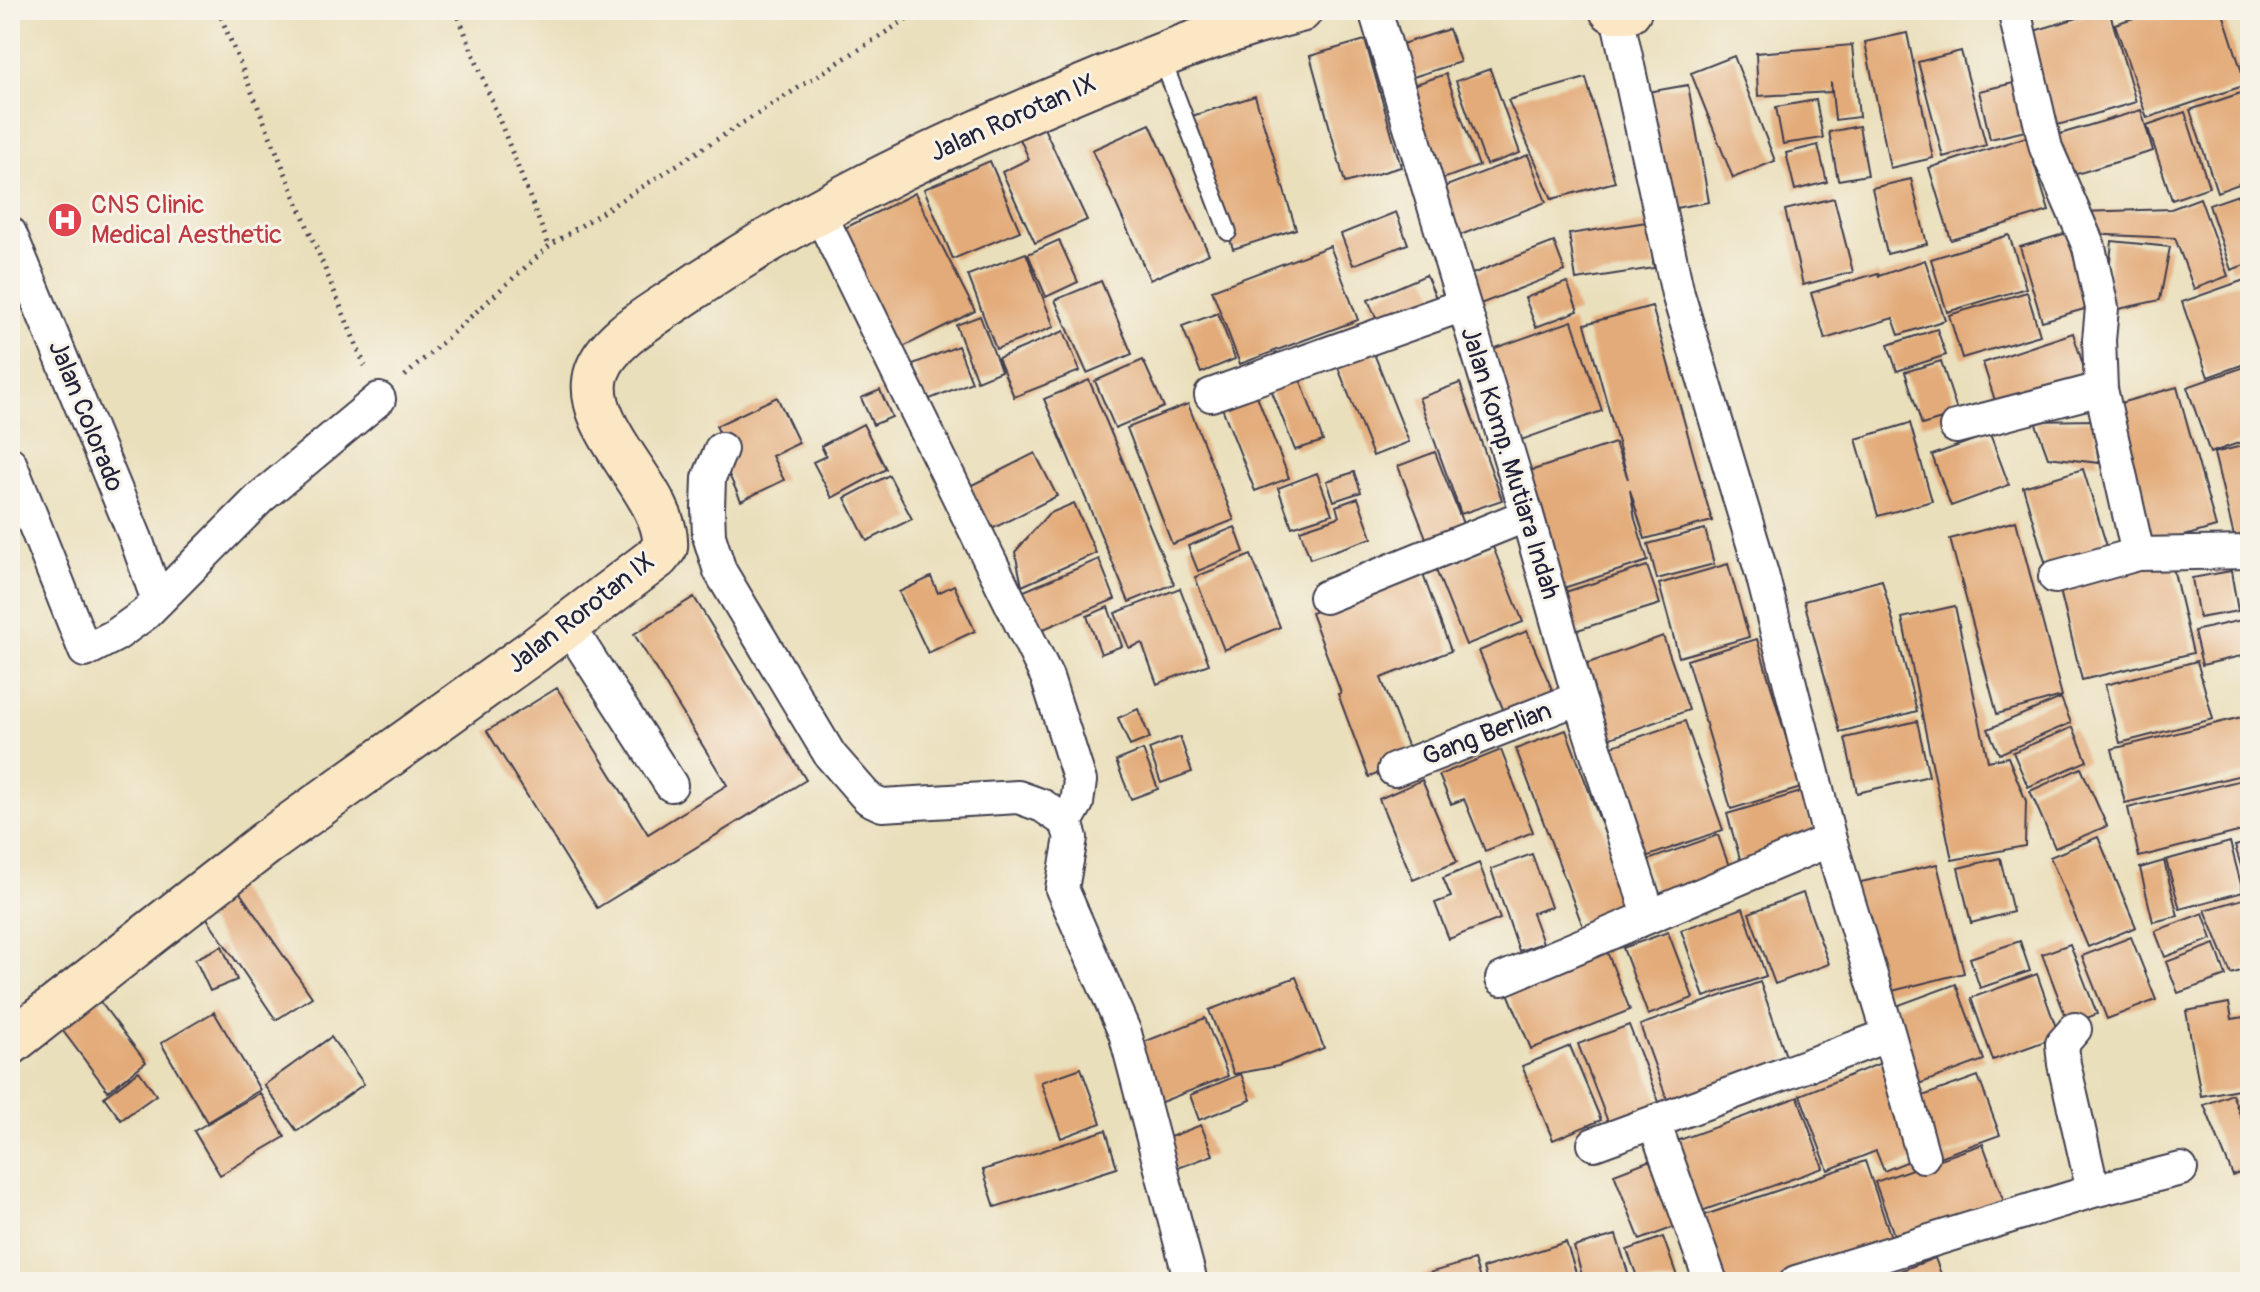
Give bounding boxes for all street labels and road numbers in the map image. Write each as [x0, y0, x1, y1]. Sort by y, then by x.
street label: Jalan Rorotan IX [925, 67, 1101, 169]
street label: Jalan Komp. Mutiara Indah [1453, 323, 1567, 603]
street label: Jalan Colorado [41, 336, 131, 496]
street label: Jalan Rorotan IX [501, 545, 661, 681]
street label: Gang Berlian [1418, 695, 1556, 773]

